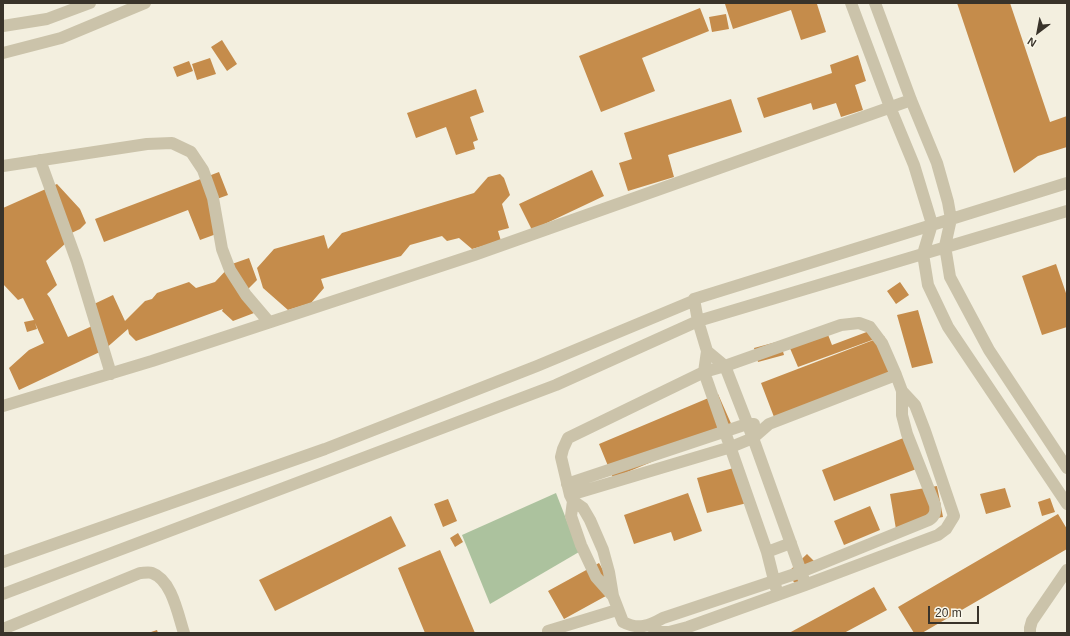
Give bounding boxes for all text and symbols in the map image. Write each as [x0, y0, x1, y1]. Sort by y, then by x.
north arrow [1018, 12, 1058, 52]
text: N [1025, 35, 1038, 49]
scale bar [930, 598, 981, 624]
text: 20 m [935, 606, 962, 620]

